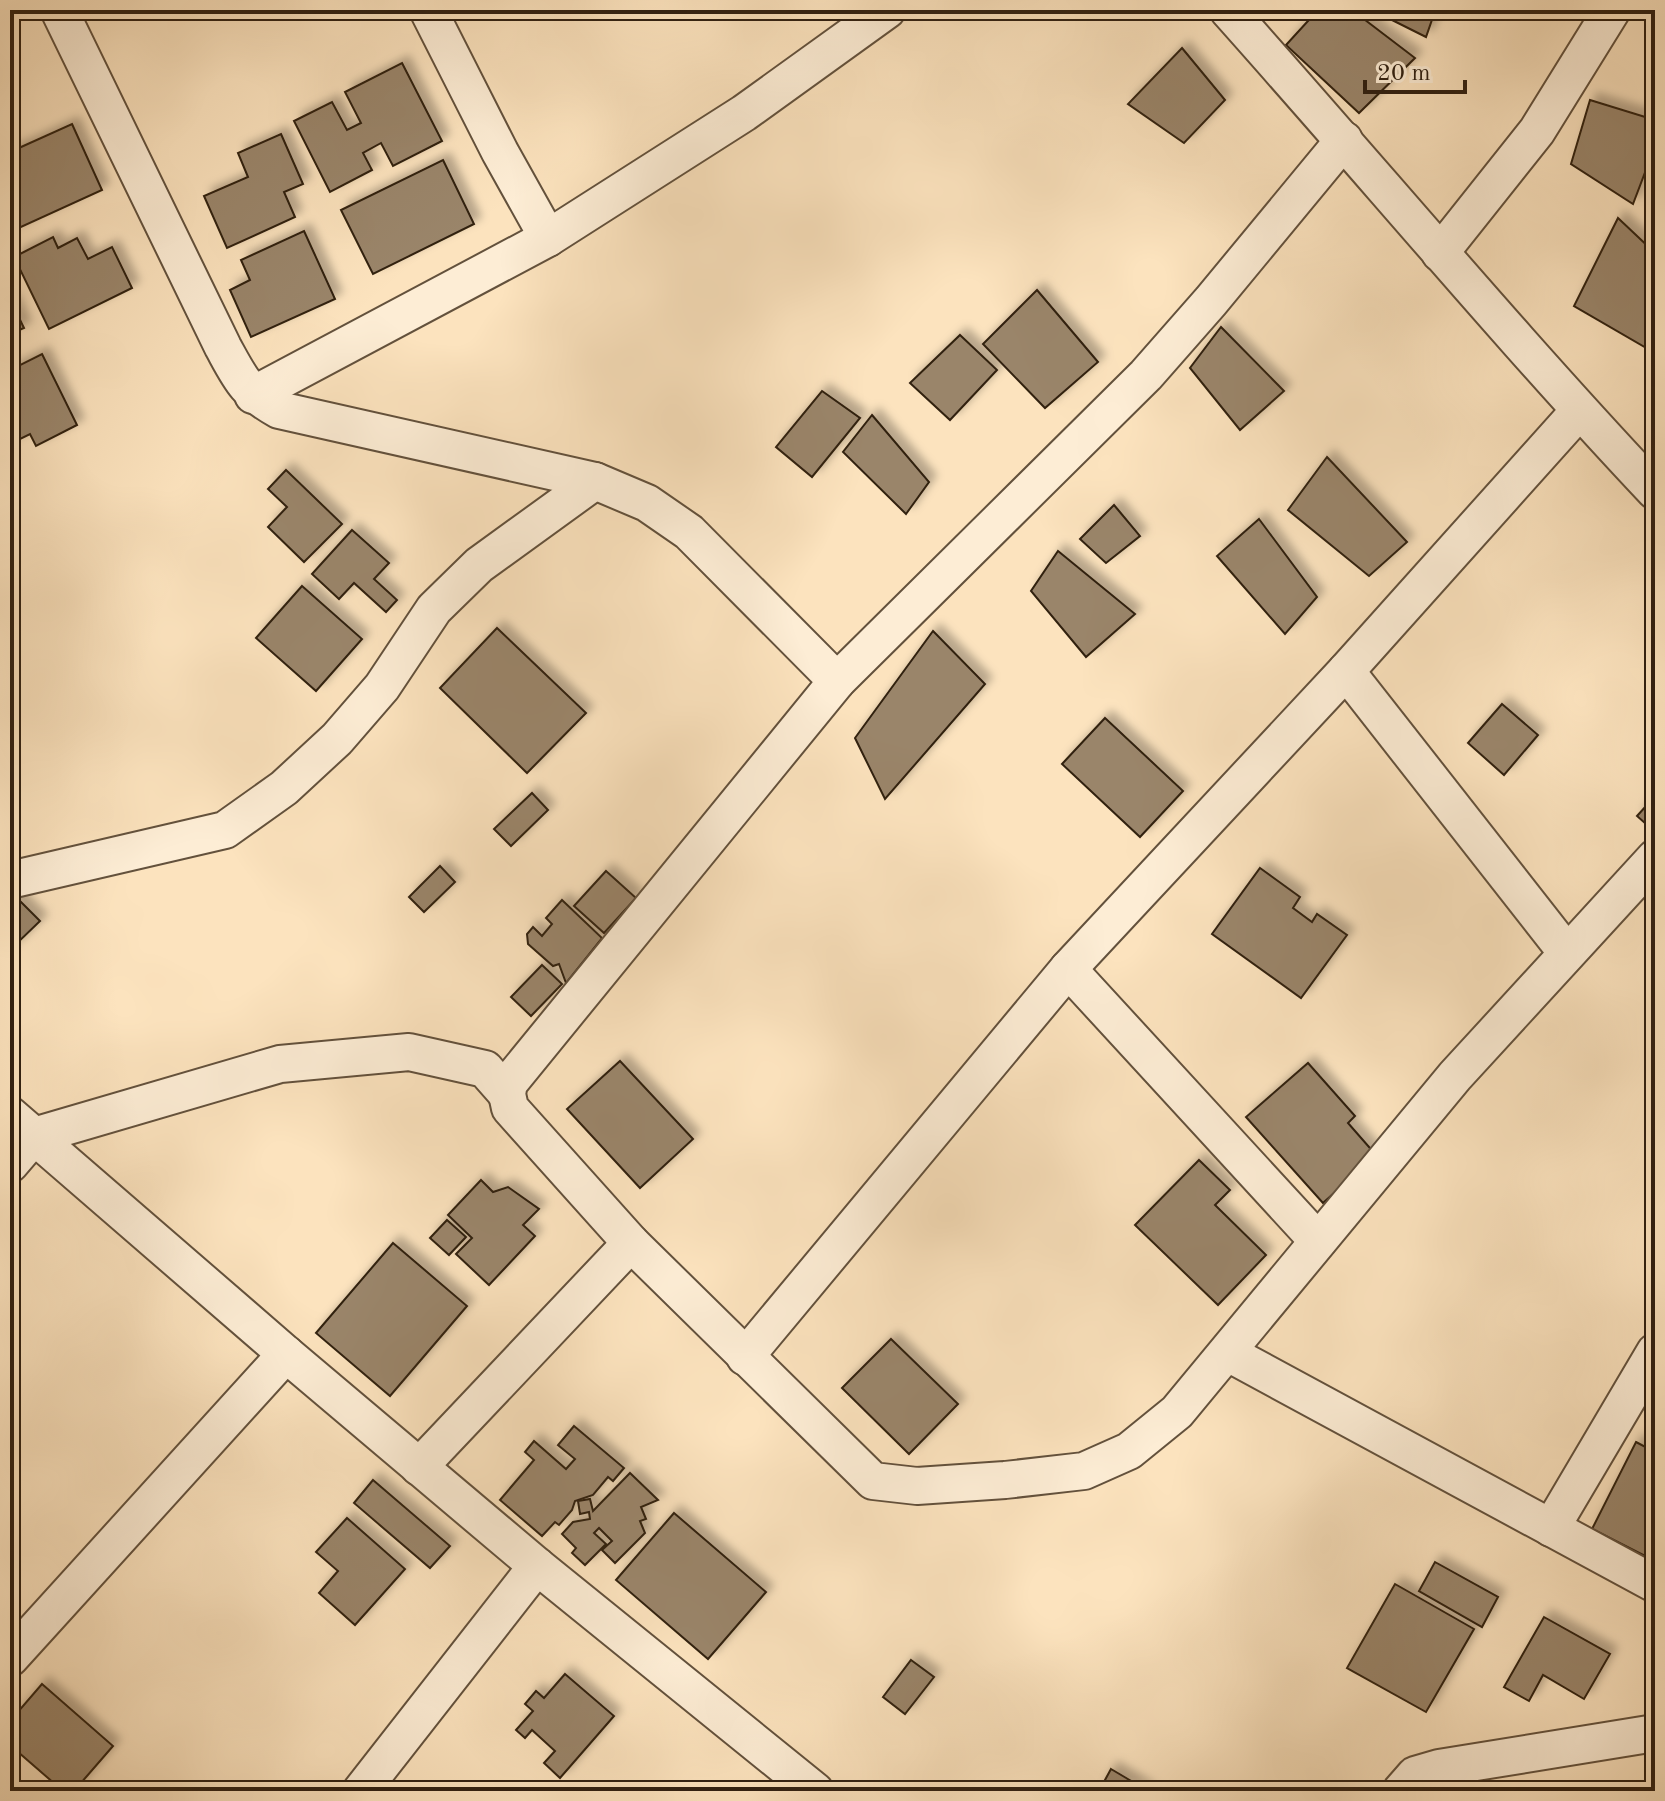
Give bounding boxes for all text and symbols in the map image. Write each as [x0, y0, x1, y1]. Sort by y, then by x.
scale bar [1365, 44, 1465, 94]
text: 20 m [1377, 62, 1431, 86]

